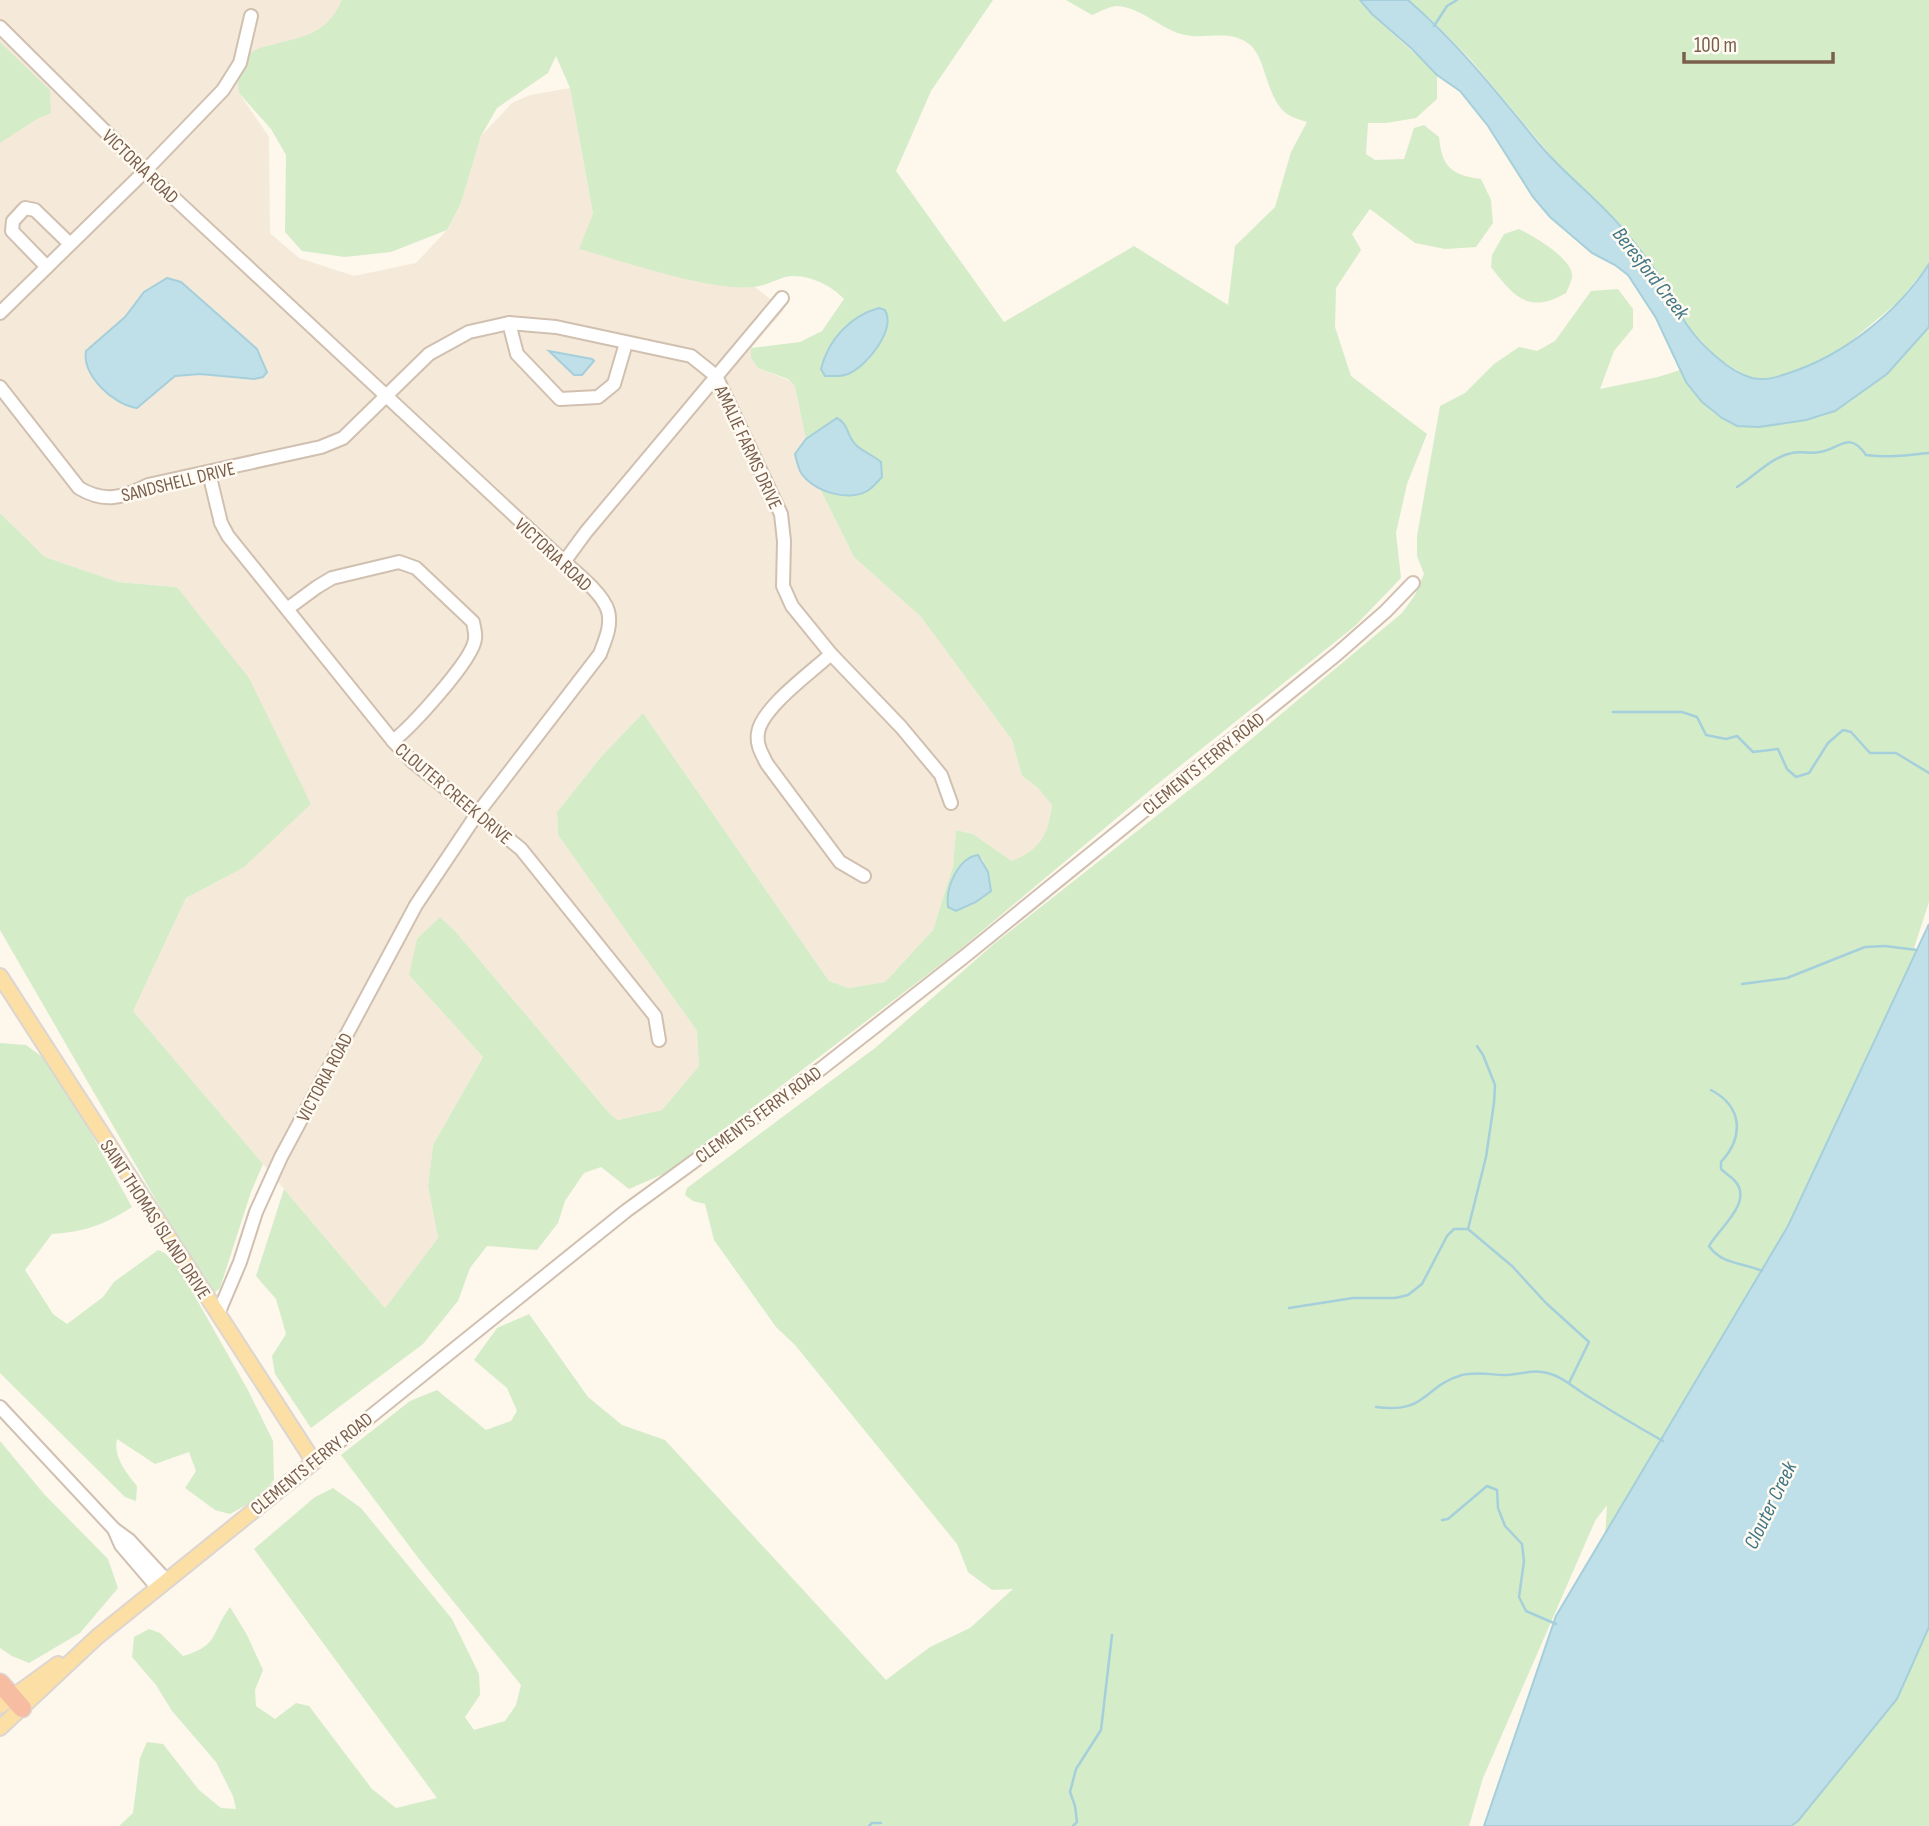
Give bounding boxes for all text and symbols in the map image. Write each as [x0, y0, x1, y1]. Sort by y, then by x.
scale bar [1684, 21, 1833, 65]
text: 100 m [1694, 33, 1737, 58]
street label: VICTORIA ROAD [97, 125, 183, 209]
water label: Beresford Creek [1607, 222, 1695, 325]
street label: AMALIE FARMS DRIVE [708, 381, 786, 513]
street label: SANDSHELL DRIVE [119, 457, 238, 508]
street label: VICTORIA ROAD [510, 513, 596, 597]
street label: CLEMENTS FERRY ROAD [1138, 708, 1270, 820]
street label: CLOUTER CREEK DRIVE [390, 739, 516, 850]
street label: VICTORIA ROAD [292, 1029, 358, 1126]
street label: CLEMENTS FERRY ROAD [691, 1062, 827, 1169]
street label: SAINT THOMAS ISLAND DRIVE [95, 1136, 215, 1304]
street label: CLEMENTS FERRY ROAD [246, 1408, 378, 1520]
water label: Clouter Creek [1739, 1456, 1803, 1553]

